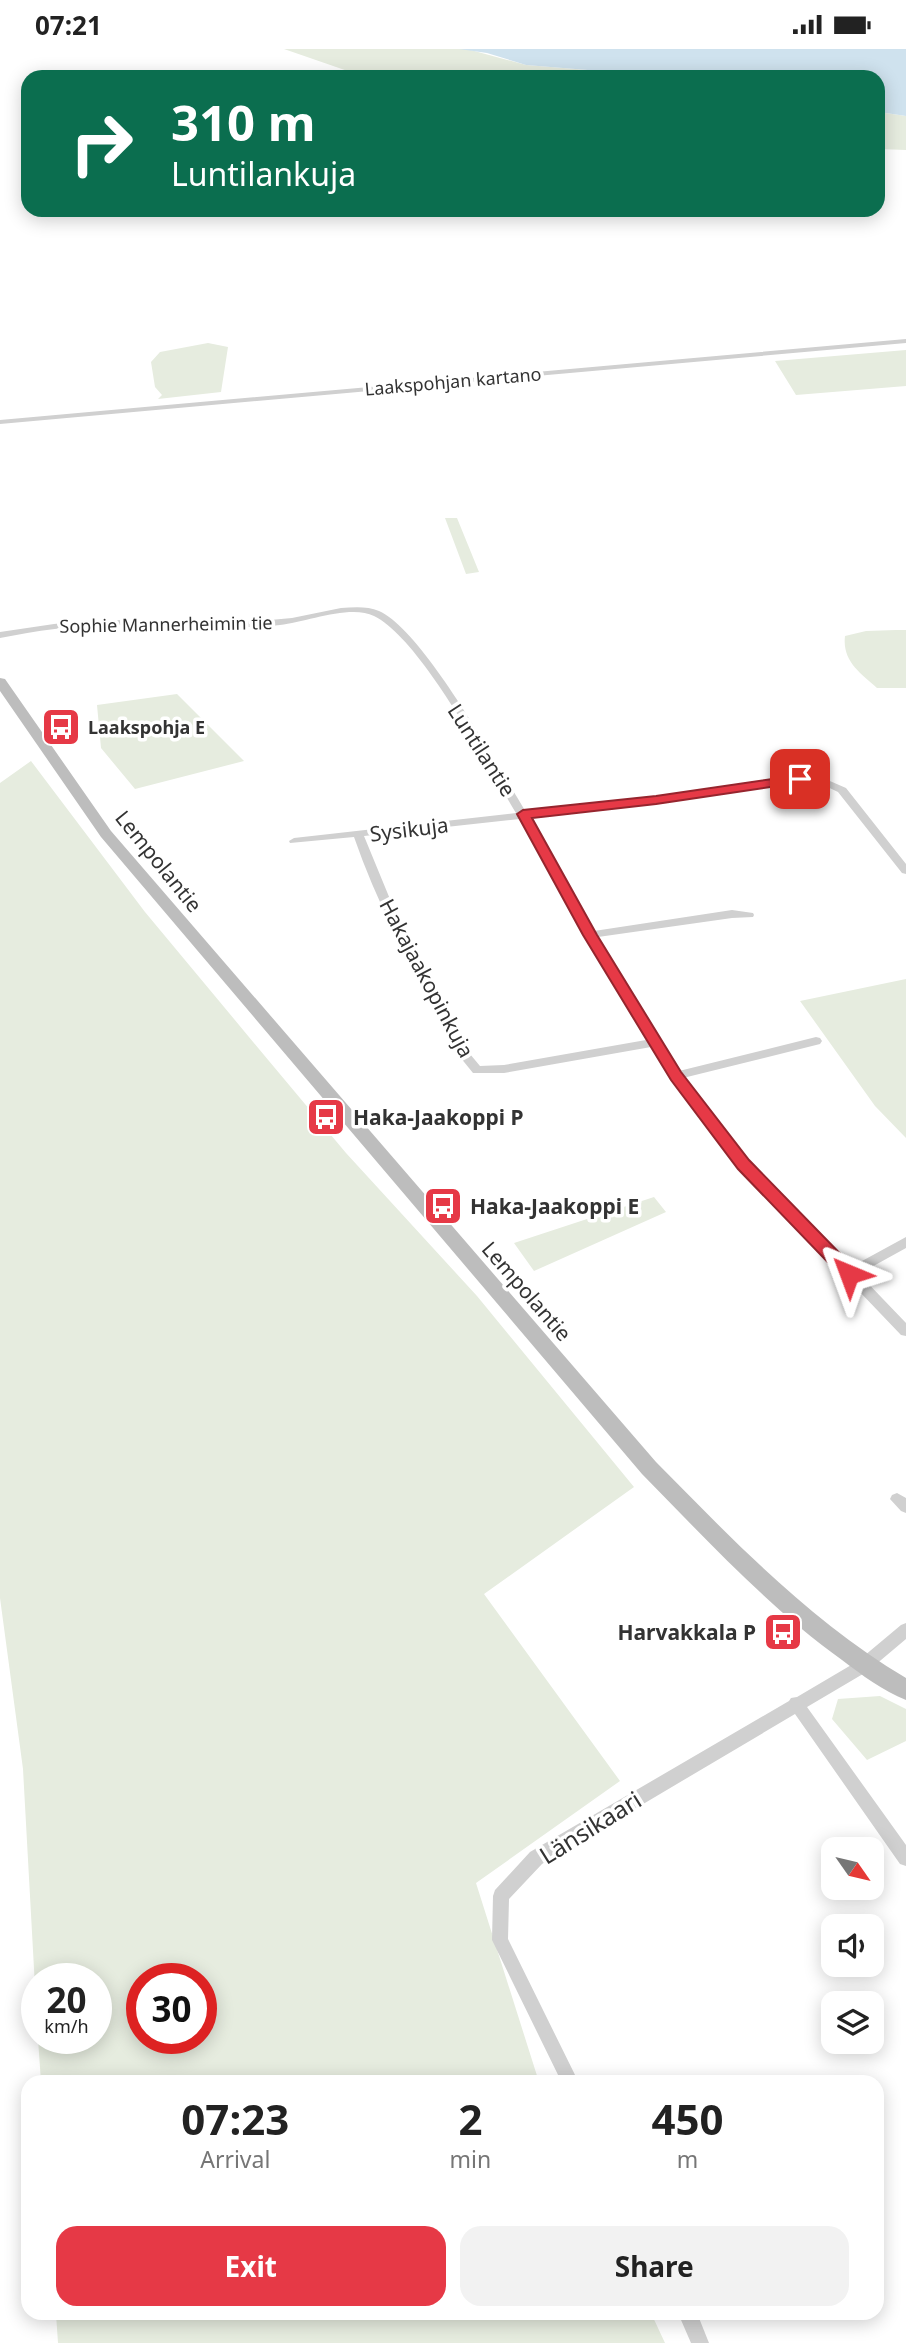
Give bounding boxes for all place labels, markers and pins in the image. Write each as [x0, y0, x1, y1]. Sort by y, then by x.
bus stop icon: Laakspohja E [40, 706, 82, 748]
place label: Laakspohja E [88, 715, 205, 739]
pin [770, 749, 830, 809]
bus stop icon: Haka-Jaakoppi P [305, 1096, 347, 1138]
place label: Haka-Jaakoppi P [353, 1103, 524, 1131]
bus stop icon: Haka-Jaakoppi E [422, 1185, 464, 1227]
place label: Haka-Jaakoppi E [470, 1192, 639, 1220]
bus stop icon: Harvakkala P [762, 1611, 804, 1653]
place label: Harvakkala P [617, 1618, 756, 1646]

